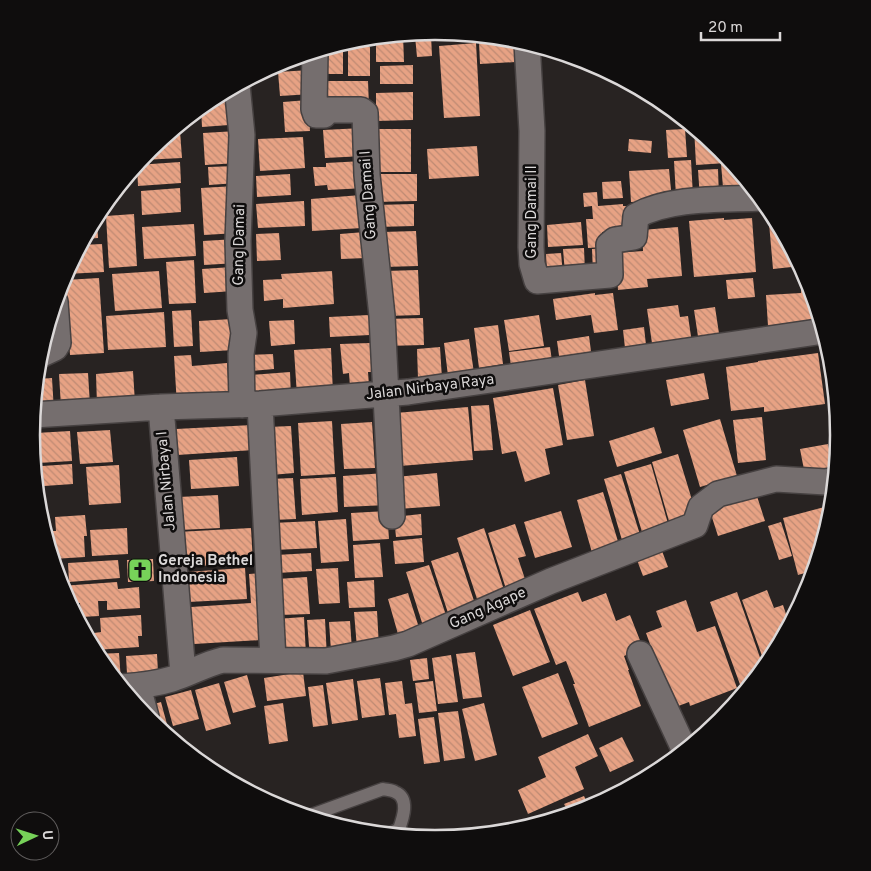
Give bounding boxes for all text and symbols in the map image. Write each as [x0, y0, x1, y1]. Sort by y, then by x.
scale bar [701, 10, 780, 42]
text: 20 m [708, 19, 743, 38]
street label: Gang Damai I [356, 150, 382, 240]
street label: Gang Damai II [523, 165, 542, 259]
street label: Gang Damai [230, 204, 250, 286]
street label: Jalan Nirbaya Raya [365, 371, 495, 405]
street label: Jalan Nirbaya I [153, 430, 181, 532]
place label: Gereja Bethel Indonesia [158, 552, 253, 588]
church icon: Gereja Bethel Indonesia [127, 557, 153, 583]
street label: Gang Agape [447, 584, 529, 634]
north arrow [10, 811, 60, 861]
text: U [38, 830, 55, 841]

